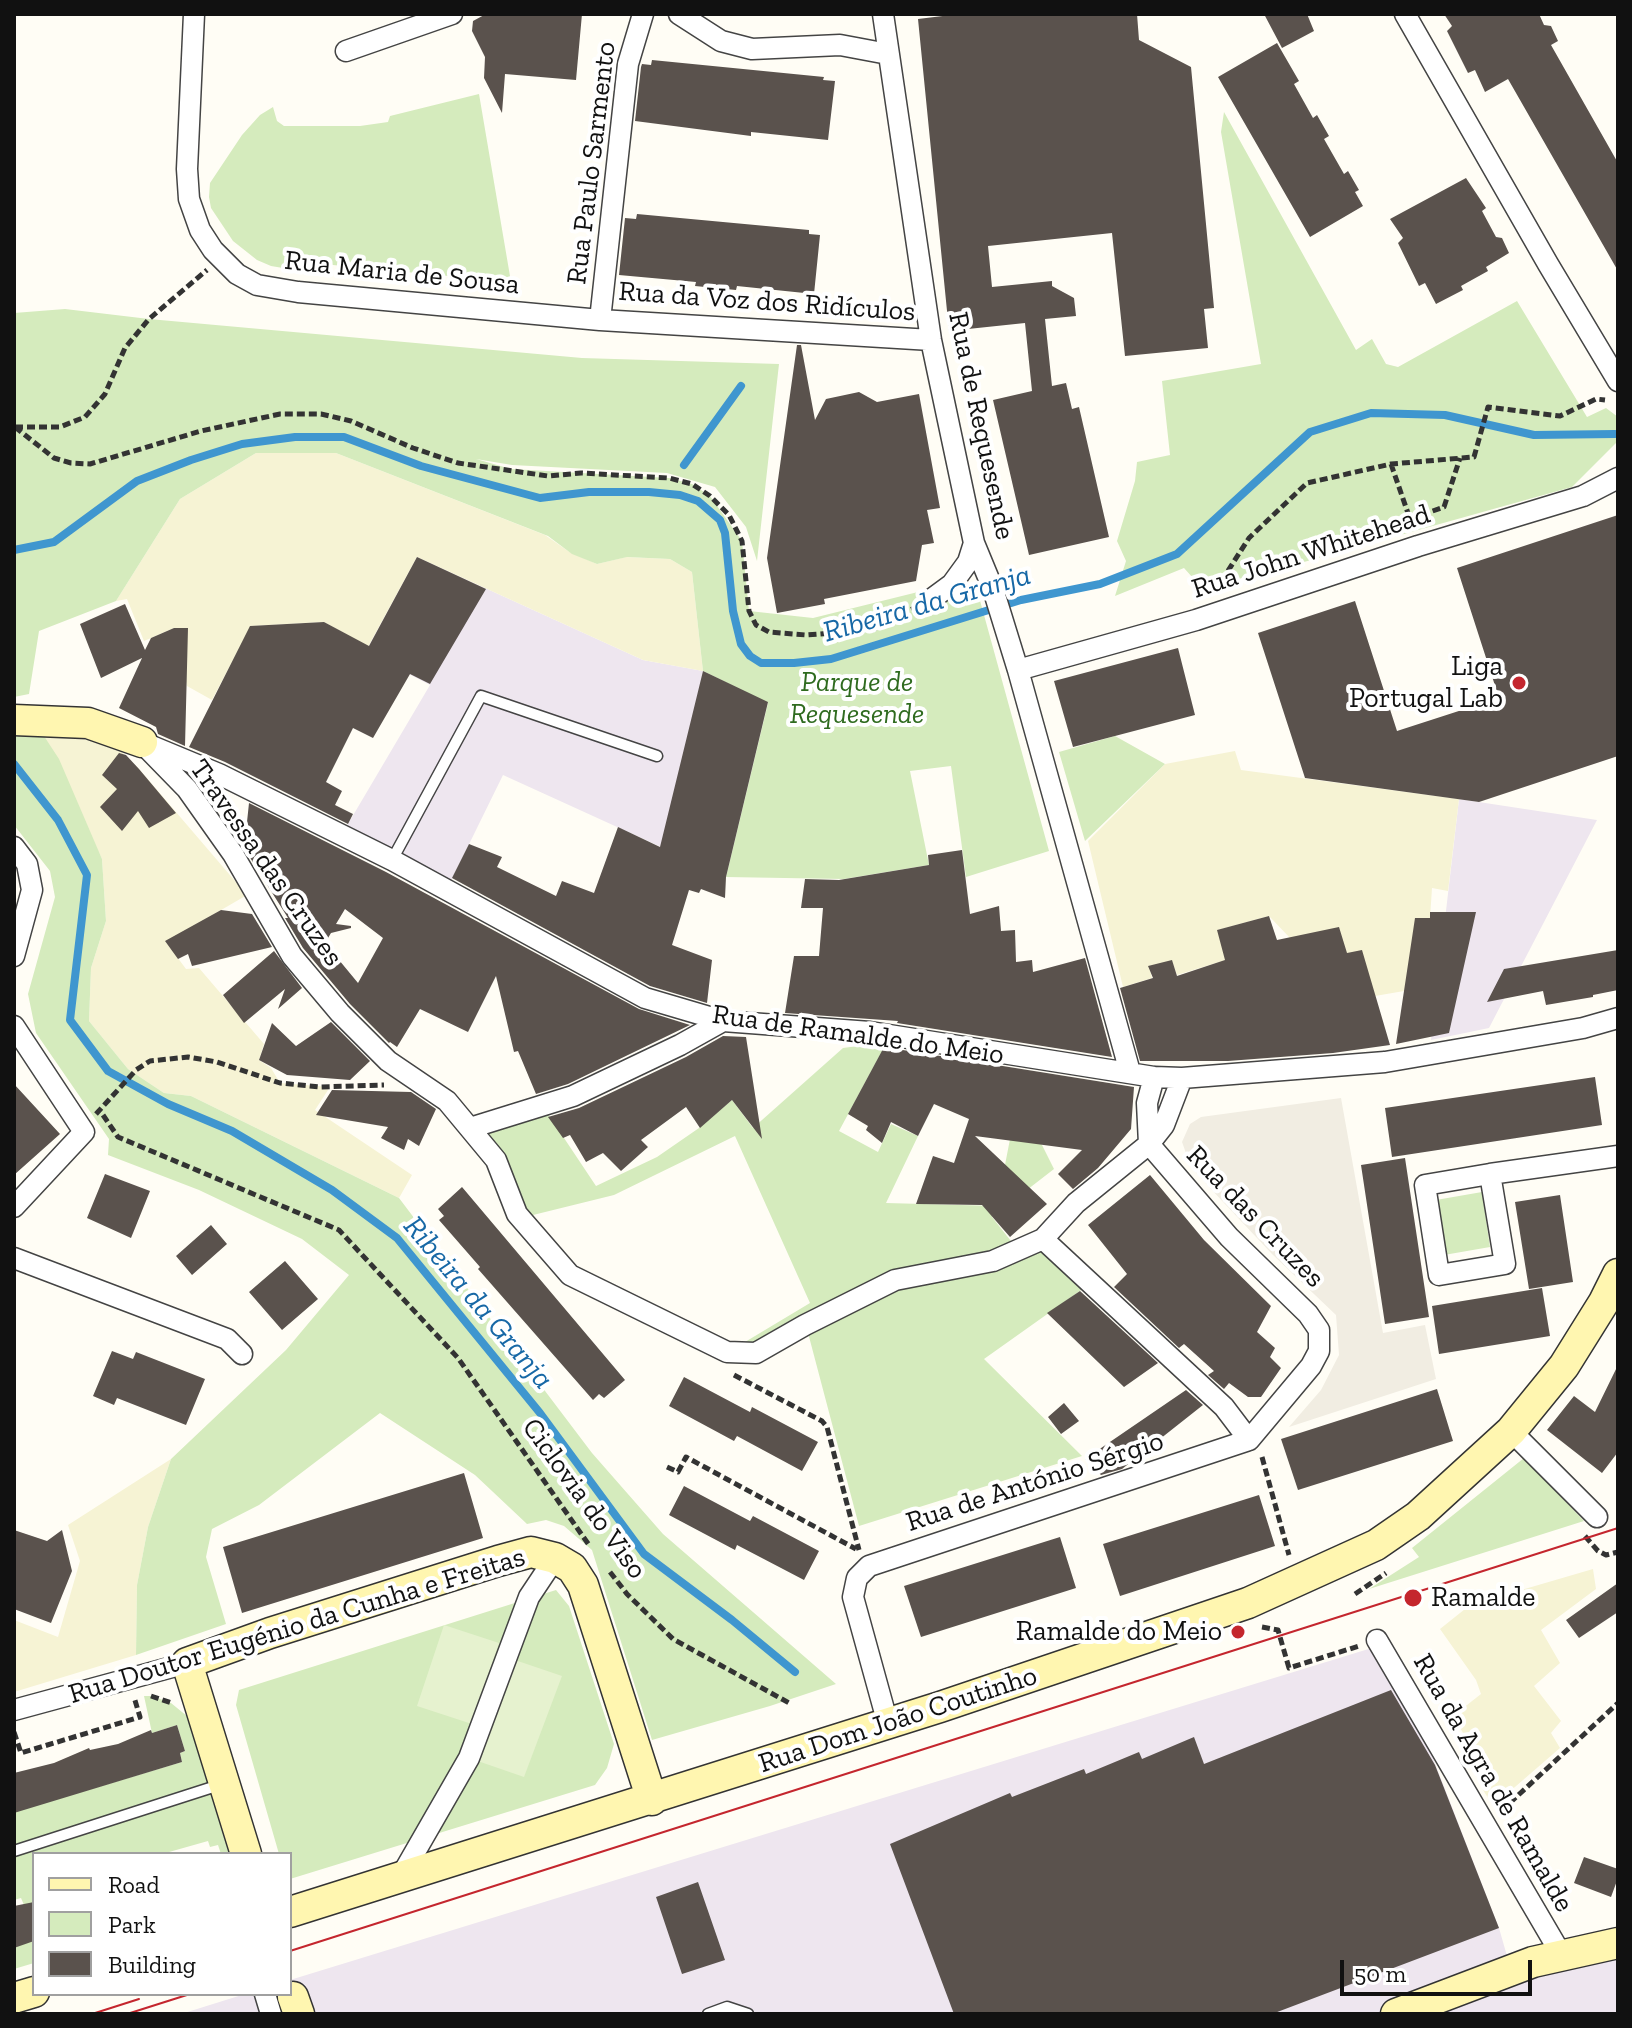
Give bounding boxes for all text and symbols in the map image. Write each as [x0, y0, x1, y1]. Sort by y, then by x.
street label: Rua Paulo Sarmento [560, 40, 624, 286]
street label: Rua Maria de Sousa [283, 244, 521, 302]
street label: Rua da Voz dos Ridículos [617, 275, 917, 329]
street label: Rua de Requesende [940, 309, 1022, 543]
street label: Rua John Whitehead [1188, 498, 1434, 606]
water label: Ribeira da Granja [819, 557, 1035, 651]
place label: Liga Portugal Lab [1349, 650, 1503, 716]
park label: Parque de Requesende [790, 666, 924, 732]
marker: Liga Portugal Lab [1510, 674, 1528, 692]
street label: Travessa das Cruzes [182, 753, 350, 973]
street label: Rua de Ramalde do Meio [710, 998, 1006, 1072]
street label: Rua das Cruzes [1179, 1139, 1331, 1295]
water label: Ribeira da Granja [395, 1209, 561, 1397]
street label: Ciclovia do Viso [514, 1412, 654, 1586]
street label: Rua de António Sérgio [902, 1425, 1168, 1539]
street label: Rua Doutor Eugénio da Cunha e Freitas [65, 1540, 529, 1712]
place label: Ramalde [1431, 1581, 1535, 1615]
marker: Ramalde [1402, 1587, 1424, 1609]
place label: Ramalde do Meio [1016, 1615, 1222, 1649]
marker: Ramalde do Meio [1229, 1623, 1247, 1641]
street label: Rua da Agra de Ramalde [1405, 1648, 1581, 1918]
street label: Rua Dom João Coutinho [755, 1659, 1041, 1781]
legend [32, 1852, 292, 1996]
text: Road [108, 1870, 160, 1899]
text: Park [108, 1910, 156, 1939]
scale bar [1344, 1944, 1536, 1994]
text: Building [108, 1950, 196, 1979]
text: 50 m [1354, 1959, 1406, 1988]

